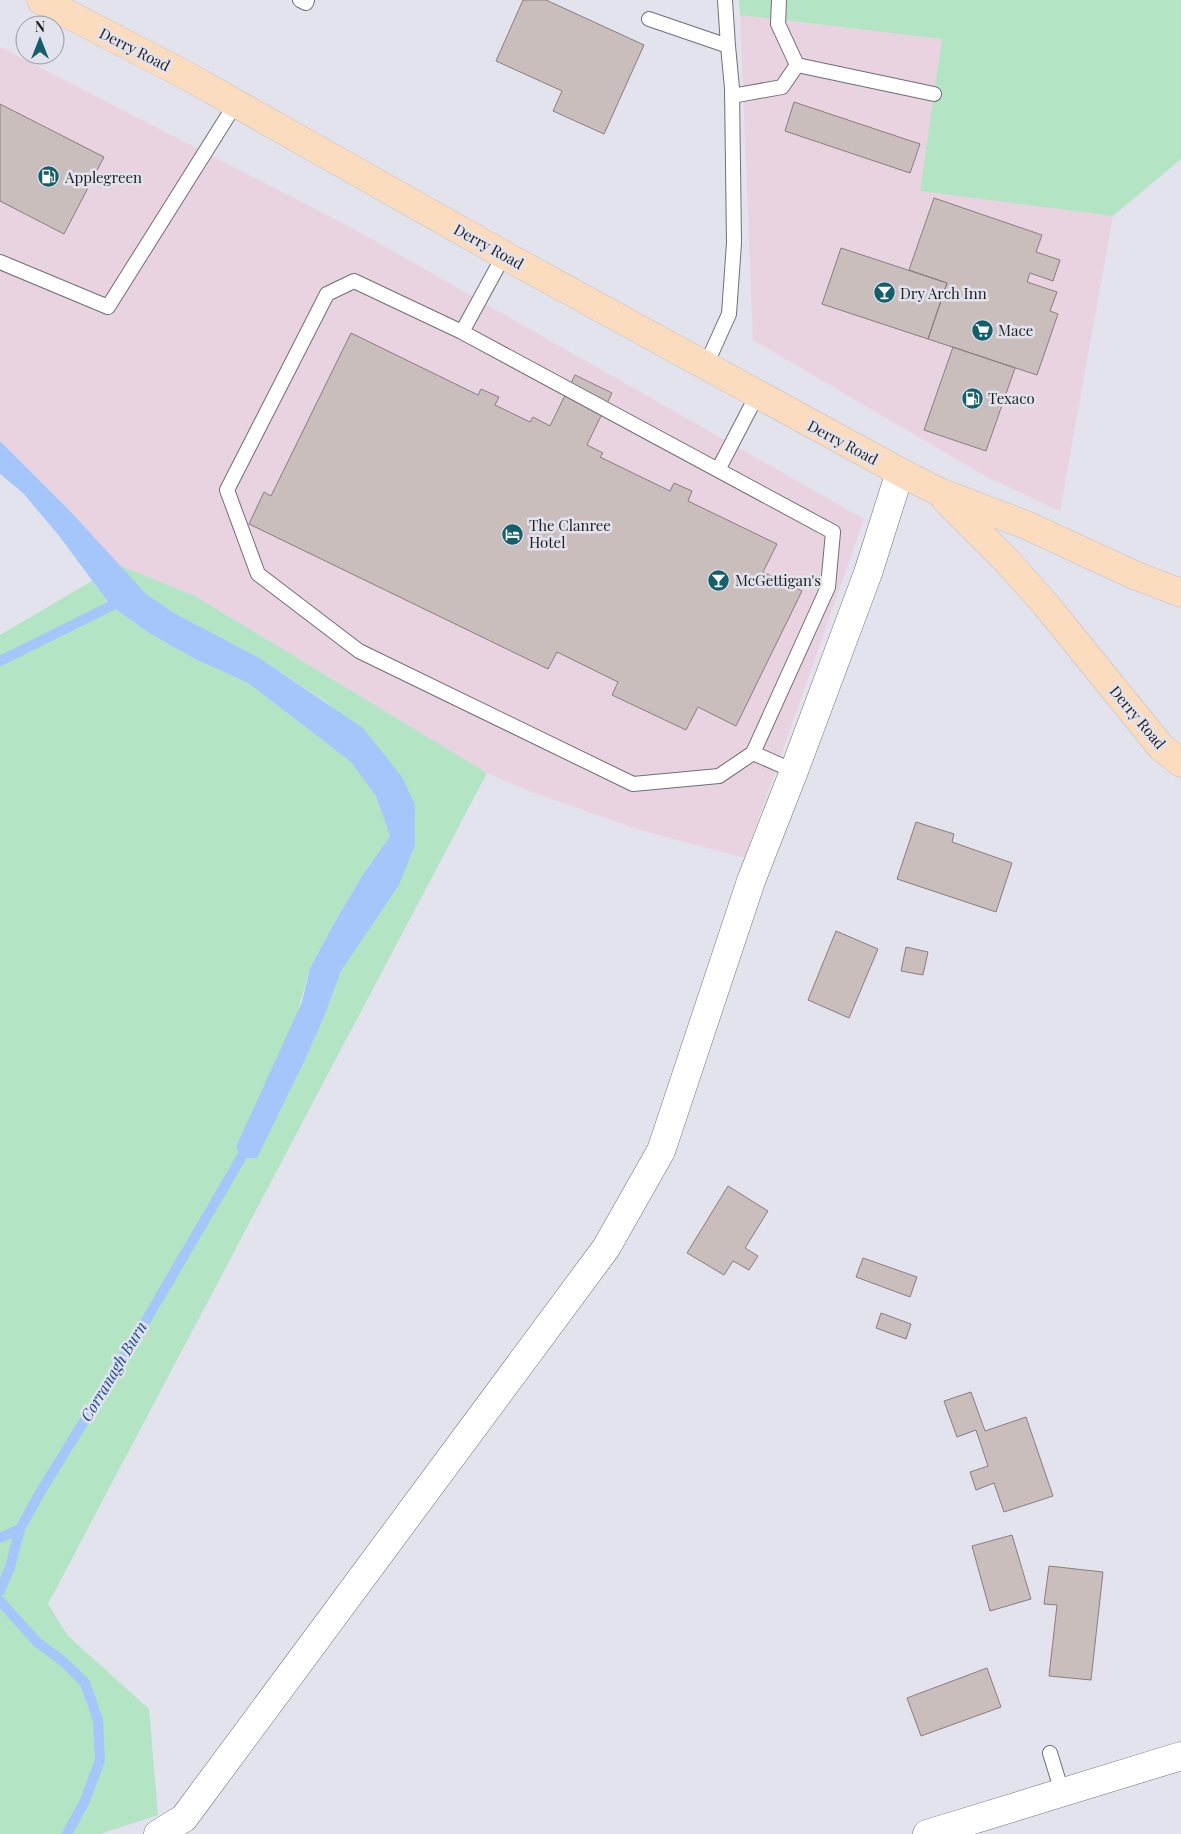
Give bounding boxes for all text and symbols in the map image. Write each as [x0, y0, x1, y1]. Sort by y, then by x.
north arrow [15, 15, 65, 65]
text: N [35, 17, 45, 36]
street label: Derry Road [96, 23, 174, 75]
fuel station icon: Applegreen [37, 165, 61, 189]
place label: Applegreen [64, 167, 142, 187]
street label: Derry Road [451, 219, 528, 274]
bar icon: Dry Arch Inn [872, 281, 896, 305]
place label: Dry Arch Inn [900, 283, 987, 303]
supermarket icon: Mace [970, 318, 994, 342]
place label: Mace [998, 320, 1033, 340]
fuel station icon: Texaco [960, 386, 984, 410]
place label: Texaco [988, 388, 1035, 408]
street label: Derry Road [804, 415, 882, 469]
place label: The Clanree Hotel [529, 515, 611, 552]
hotel icon: The Clanree Hotel [501, 522, 525, 546]
bar icon: McGettigan's [707, 568, 731, 592]
place label: McGettigan's [735, 570, 821, 590]
street label: Derry Road [1106, 681, 1171, 753]
water label: Corranagh Burn [75, 1317, 151, 1425]

